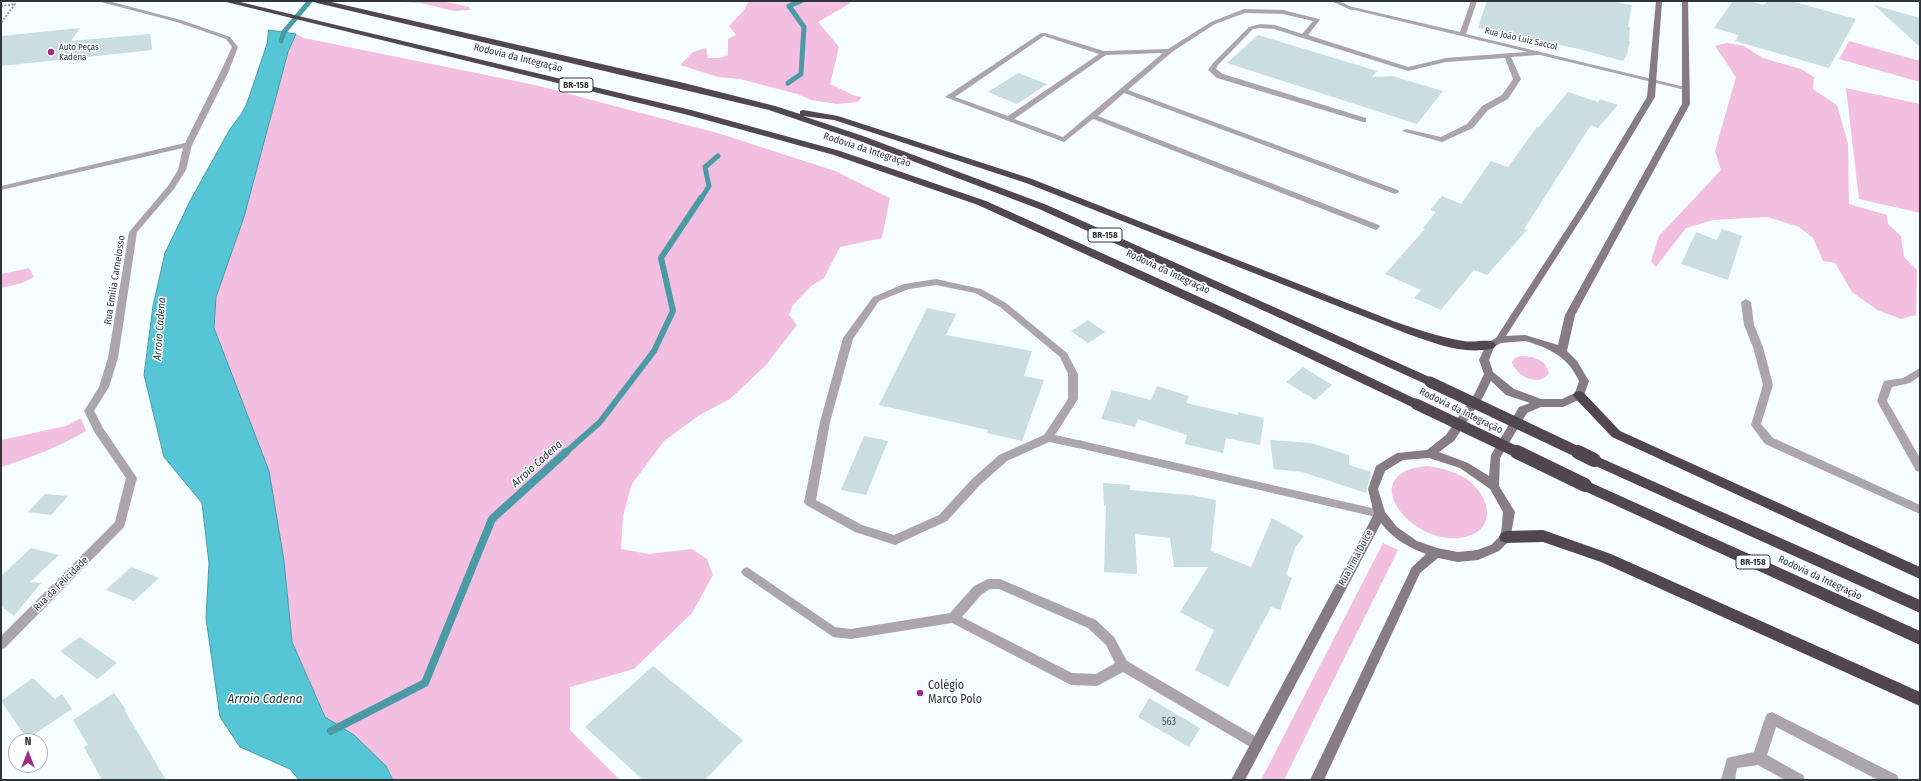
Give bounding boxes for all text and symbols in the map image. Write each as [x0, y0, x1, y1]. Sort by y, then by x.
street label: Rua João Luiz Saccol [1484, 25, 1558, 53]
street label: Rodovia da Integração [472, 41, 564, 75]
place label: Auto Peças Kadena [59, 42, 99, 63]
marker: Auto Peças Kadena [46, 47, 56, 57]
road number: BR-158 [559, 78, 593, 92]
street label: Rodovia da Integração [822, 130, 912, 170]
road number: BR-158 [1088, 228, 1122, 242]
street label: Rua Emília Carnelosso [102, 234, 128, 326]
street label: Rodovia da Integração [1124, 247, 1212, 297]
water label: Arroio Cadena [151, 297, 169, 361]
street label: Rodovia da Integração [1417, 386, 1505, 436]
water label: Arroio Cadena [509, 438, 565, 490]
street label: Rua Irmã Dulce [1336, 528, 1376, 588]
street label: Rodovia da Integração [1776, 553, 1864, 603]
street label: Rua da Felicidade [31, 554, 91, 614]
road number: BR-158 [1736, 555, 1770, 569]
place label: Colégio Marco Polo [928, 679, 982, 707]
marker: Colégio Marco Polo [915, 688, 925, 698]
water label: Arroio Cadena [228, 691, 302, 707]
house number: 563 [1162, 716, 1176, 728]
north arrow [8, 733, 48, 773]
text: N [25, 735, 31, 748]

